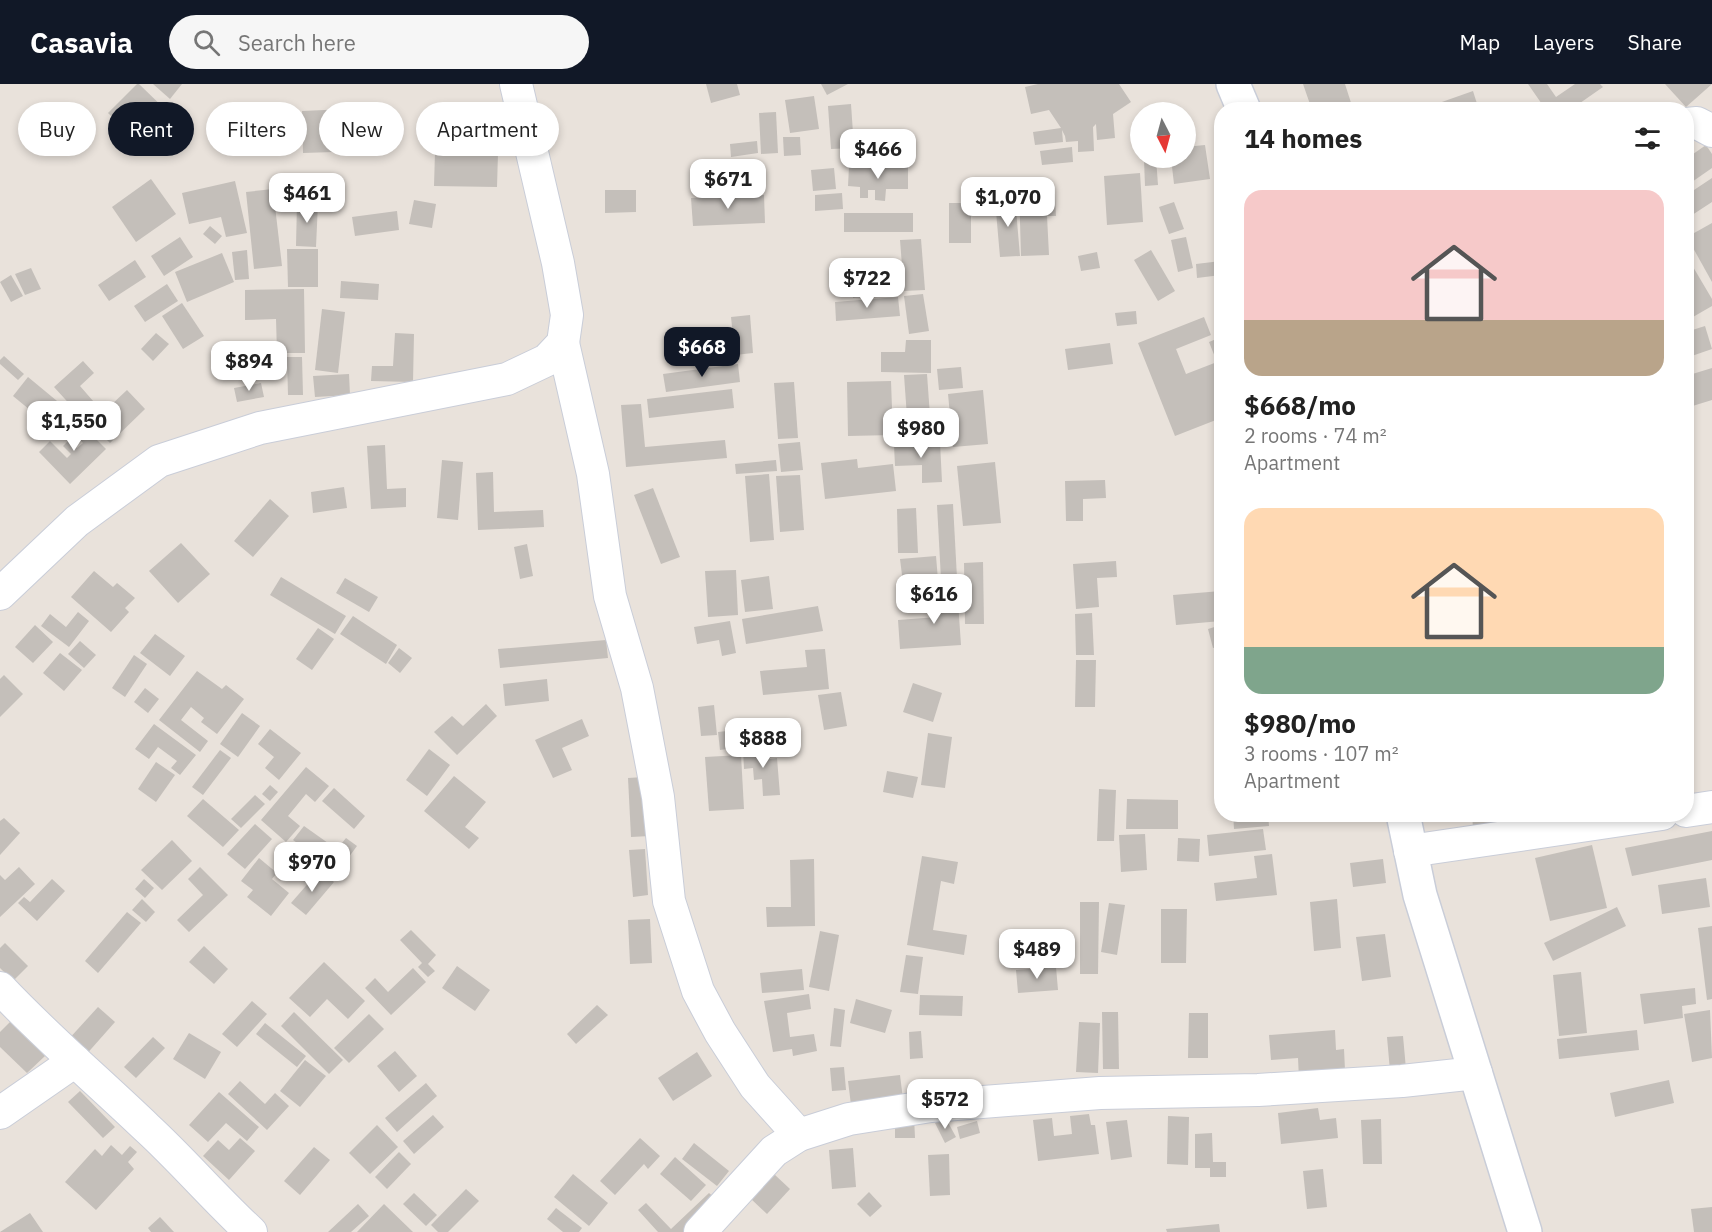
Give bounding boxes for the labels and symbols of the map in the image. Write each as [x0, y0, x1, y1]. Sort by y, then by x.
north arrow [1130, 102, 1196, 168]
pin: $466 [842, 129, 914, 180]
pin: $671 [692, 159, 764, 210]
pin: $461 [271, 173, 343, 224]
pin: $1,070 [959, 177, 1057, 228]
pin: $722 [831, 258, 903, 309]
pin: $668 [666, 327, 738, 378]
pin: $894 [213, 341, 285, 392]
pin: $1,550 [25, 401, 123, 452]
pin: $980 [885, 408, 957, 459]
pin: $616 [898, 574, 970, 625]
pin: $888 [727, 718, 799, 769]
pin: $970 [276, 842, 348, 893]
pin: $489 [1001, 929, 1073, 980]
pin: $572 [909, 1079, 981, 1130]

